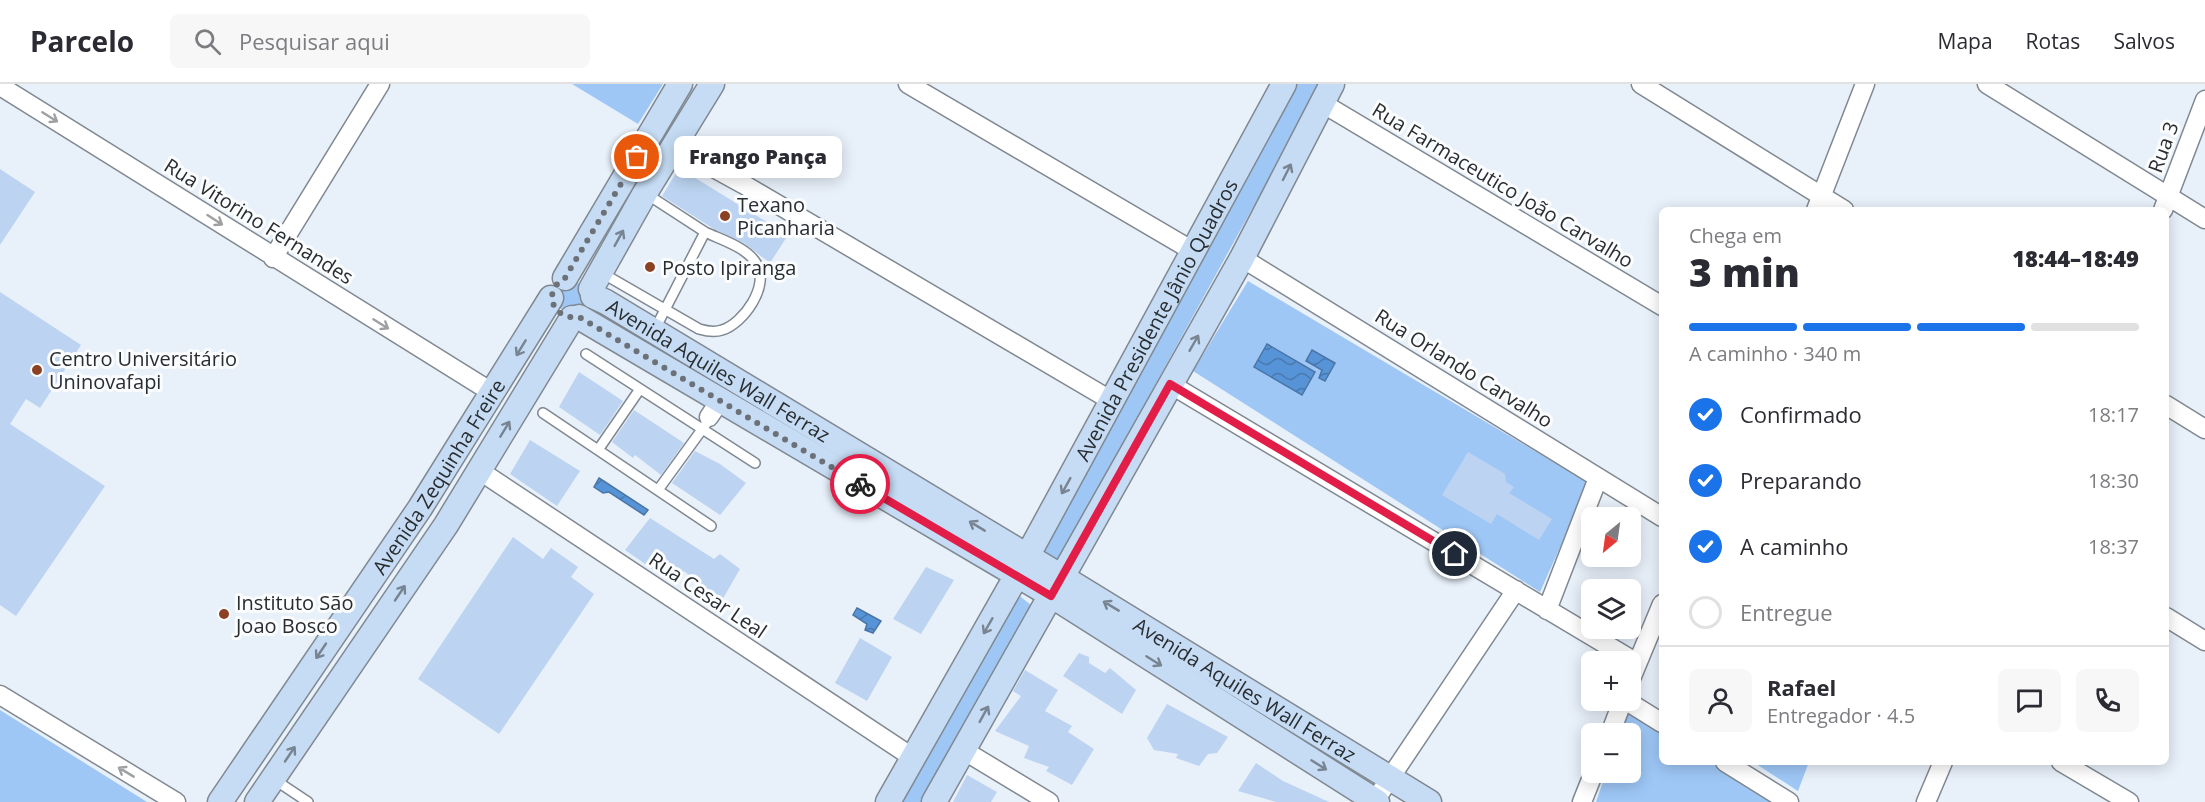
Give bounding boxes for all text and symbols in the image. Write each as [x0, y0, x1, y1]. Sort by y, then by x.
search box [170, 14, 590, 68]
text: Parcelo [30, 22, 134, 60]
icon: search [191, 25, 224, 58]
text: Pesquisar aqui [239, 26, 390, 56]
text: Mapa [1938, 27, 1993, 55]
text: Rotas [2026, 27, 2080, 55]
text: Salvos [2113, 27, 2175, 55]
street label: Rua Farmaceutico João Carvalho [1367, 96, 1639, 274]
one-way arrow [41, 111, 58, 123]
street label: Rua 3 [2141, 118, 2185, 176]
pin [611, 131, 662, 182]
callout: Frango Pança [673, 136, 841, 178]
icon: bag [620, 140, 653, 173]
text: Frango Pança [689, 143, 827, 170]
street label: Rua Vitorino Fernandes [159, 152, 359, 290]
one-way arrow [1281, 163, 1293, 181]
street label: Avenida Presidente Jânio Quadros [1068, 174, 1243, 465]
place label: Texano Picanharia [737, 191, 835, 241]
marker: Texano Picanharia [718, 209, 732, 223]
one-way arrow [206, 215, 223, 227]
text: Chega em [1689, 222, 1782, 249]
one-way arrow [613, 230, 625, 247]
text: 18:44–18:49 [2012, 243, 2139, 273]
text: 3 min [1689, 245, 1800, 298]
place label: Posto Ipiranga [662, 254, 796, 281]
marker: Posto Ipiranga [643, 260, 657, 274]
street label: Avenida Aquiles Wall Ferraz [602, 292, 836, 448]
street label: Rua Orlando Carvalho [1370, 302, 1558, 434]
one-way arrow [372, 317, 389, 330]
one-way arrow [1188, 335, 1200, 352]
one-way arrow [514, 339, 526, 356]
text: A caminho · 340 m [1689, 340, 1861, 367]
place label: Centro Universitário Uninovafapi [49, 345, 237, 395]
marker: Centro Universitário Uninovafapi [30, 363, 44, 377]
street label: Avenida Zequinha Freire [365, 374, 511, 579]
icon: check [1689, 398, 1722, 431]
text: Confirmado [1740, 399, 1862, 429]
text: 18:17 [2088, 401, 2139, 428]
one-way arrow [500, 421, 512, 438]
courier [830, 454, 890, 514]
icon: check [1689, 464, 1722, 497]
text: Preparando [1740, 465, 1862, 495]
text: 18:30 [2088, 467, 2139, 494]
icon: bike [844, 468, 877, 501]
one-way arrow [1060, 477, 1072, 494]
north arrow [1581, 507, 1641, 567]
map controls [1581, 507, 1641, 783]
one-way arrow [969, 519, 986, 531]
pin [1429, 528, 1480, 579]
icon: check [1689, 530, 1722, 563]
text: A caminho [1740, 531, 1849, 561]
text: 18:37 [2088, 533, 2139, 560]
icon: home [1438, 537, 1471, 570]
street label: Rua Cesar Leal [644, 546, 772, 644]
button: layers [1581, 579, 1641, 639]
one-way arrow [394, 585, 406, 601]
place label: Instituto São Joao Bosco [234, 589, 353, 639]
text: Entregue [1740, 597, 1833, 627]
one-way arrow [1103, 600, 1120, 612]
marker: Instituto São Joao Bosco [217, 607, 231, 621]
street label: Avenida Aquiles Wall Ferraz [1129, 611, 1362, 768]
one-way arrow [981, 617, 993, 634]
one-way arrow [315, 643, 328, 660]
button: + [1581, 651, 1641, 711]
one-way arrow [1145, 655, 1162, 667]
button: person [1689, 669, 1752, 732]
button: chat [1998, 669, 2061, 732]
button: phone [2076, 669, 2139, 732]
text: Rafael [1767, 672, 1836, 702]
text: Entregador · 4.5 [1767, 702, 1915, 729]
one-way arrow [978, 706, 990, 723]
button: − [1581, 723, 1641, 783]
one-way arrow [284, 746, 296, 762]
one-way arrow [1310, 759, 1326, 771]
one-way arrow [118, 765, 135, 777]

